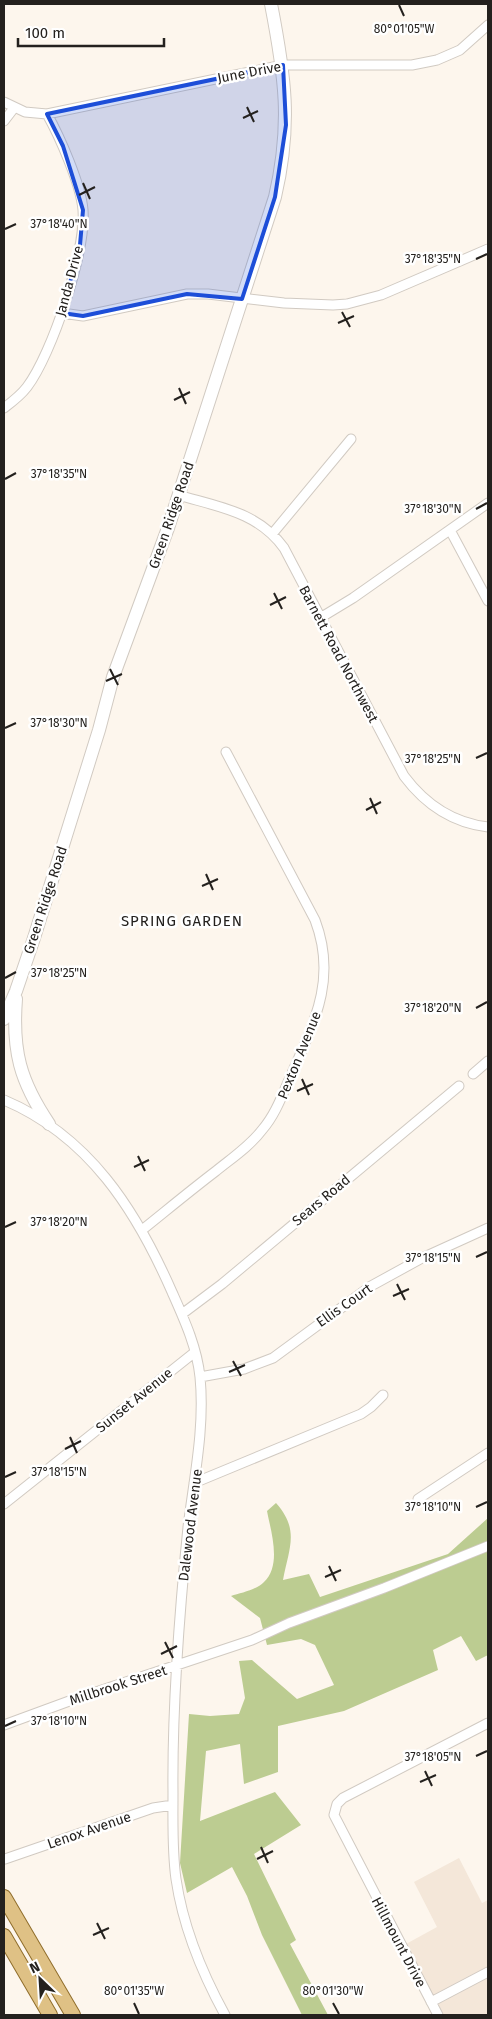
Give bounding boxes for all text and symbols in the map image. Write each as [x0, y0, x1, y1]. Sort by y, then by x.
scale bar [18, 15, 164, 47]
text: 80°01'05"W [374, 22, 434, 36]
text: 100 m [25, 24, 65, 42]
street label: June Drive [216, 58, 283, 87]
text: 37°18'40"N [30, 217, 88, 231]
street label: Janda Drive [52, 244, 87, 318]
text: 37°18'35"N [405, 252, 461, 266]
street label: Green Ridge Road [145, 459, 198, 571]
text: 37°18'35"N [31, 467, 87, 481]
text: 37°18'30"N [404, 502, 462, 516]
street label: Barnett Road Northwest [295, 583, 382, 727]
text: 37°18'30"N [30, 716, 88, 730]
text: 37°18'25"N [405, 752, 461, 766]
street label: Green Ridge Road [20, 844, 71, 956]
district label: SPRING GARDEN [121, 912, 243, 930]
text: 37°18'25"N [31, 966, 87, 980]
text: 37°18'20"N [404, 1001, 462, 1015]
street label: Pexton Avenue [274, 1009, 325, 1102]
street label: Sears Road [289, 1171, 354, 1230]
text: 37°18'20"N [30, 1215, 88, 1229]
text: 37°18'15"N [405, 1251, 461, 1265]
street label: Ellis Court [313, 1280, 376, 1331]
street label: Sunset Avenue [93, 1364, 176, 1436]
text: 37°18'15"N [31, 1465, 87, 1479]
street label: Dalewood Avenue [175, 1468, 206, 1582]
text: 37°18'10"N [405, 1500, 461, 1514]
street label: Millbrook Street [67, 1661, 170, 1709]
text: 37°18'10"N [31, 1714, 87, 1728]
text: 37°18'05"N [404, 1750, 462, 1764]
street label: Lenox Avenue [45, 1808, 133, 1853]
street label: Hillmount Drive [368, 1894, 429, 1990]
north arrow [15, 1954, 65, 2004]
text: N [27, 1958, 43, 1977]
text: 80°01'35"W [104, 1984, 164, 1998]
text: 80°01'30"W [302, 1984, 364, 1998]

